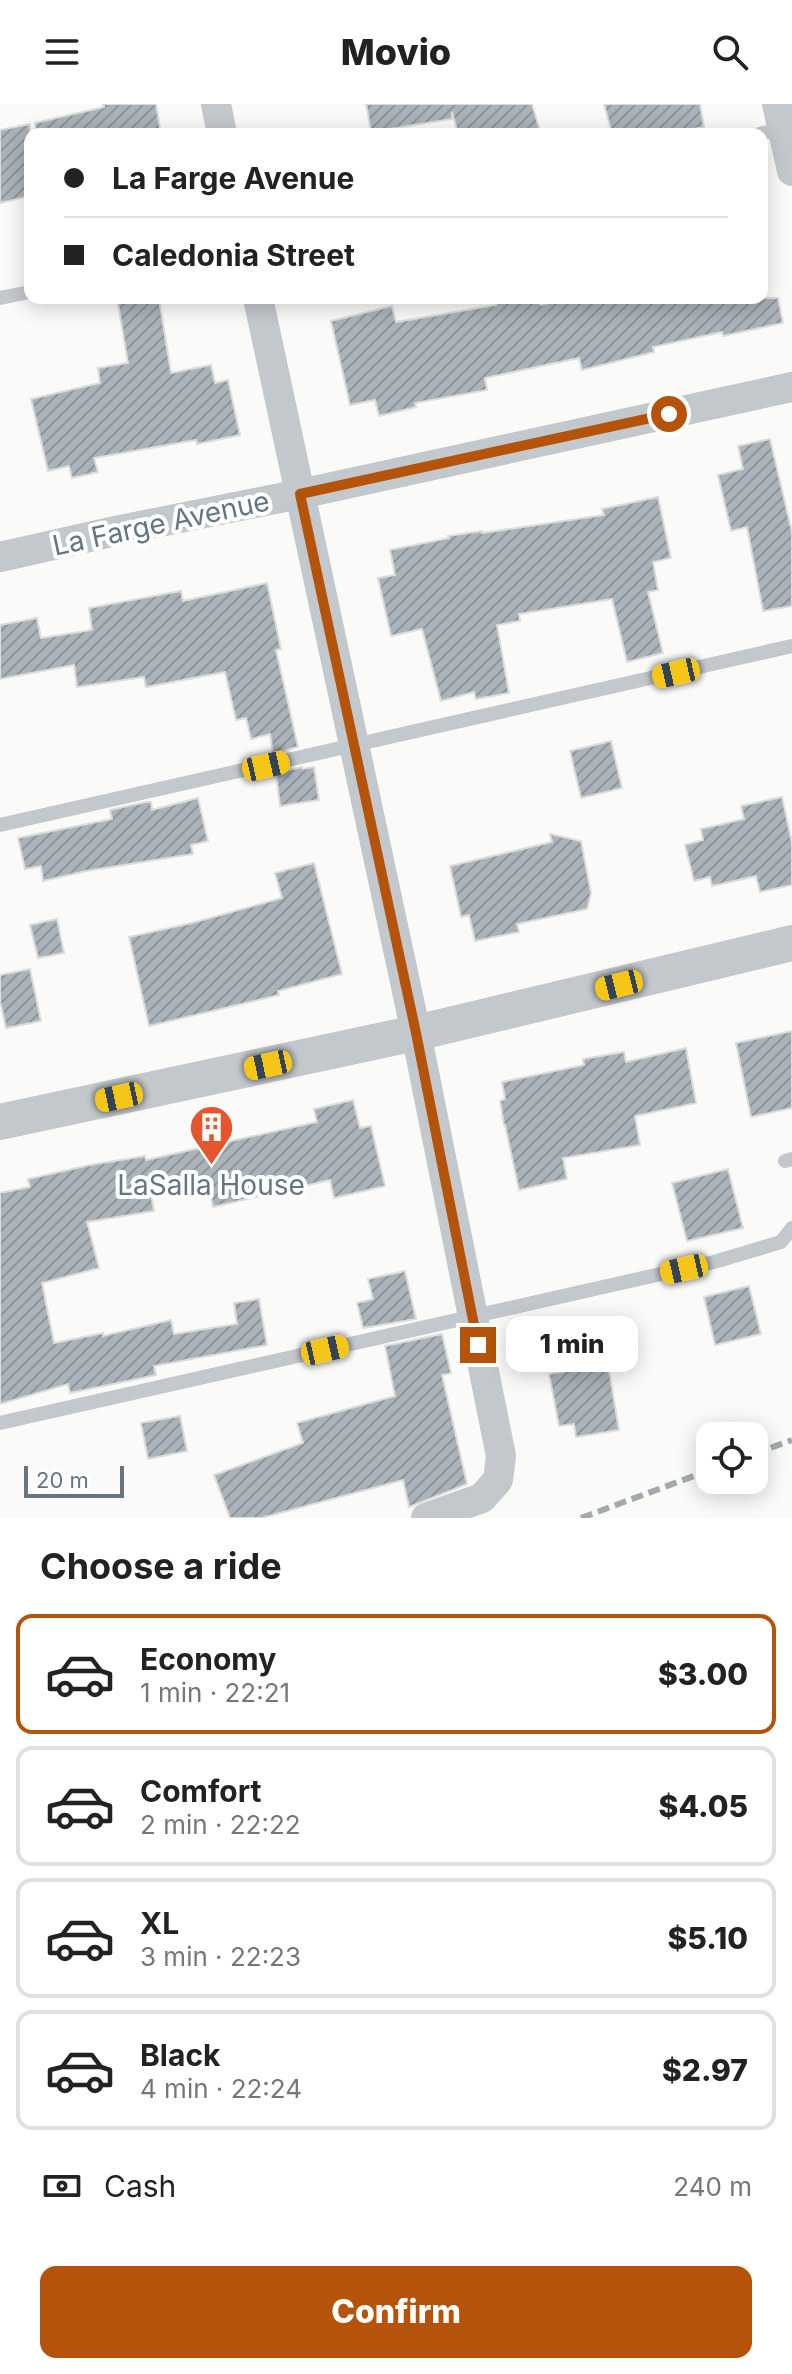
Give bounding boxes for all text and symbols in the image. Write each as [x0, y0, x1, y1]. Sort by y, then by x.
icon: menu [40, 30, 84, 74]
text: Movio [341, 30, 451, 74]
icon: search [708, 30, 752, 74]
text: La Farge Avenue [112, 160, 354, 196]
text: Caledonia Street [112, 237, 355, 273]
route start [651, 396, 687, 432]
street label: La Farge Avenue [49, 483, 273, 563]
car [650, 656, 702, 690]
car [240, 749, 292, 783]
car [593, 968, 645, 1002]
car [242, 1048, 294, 1082]
car [93, 1080, 145, 1114]
building icon: LaSalla House [187, 1104, 235, 1167]
place label: LaSalla House [117, 1168, 305, 1202]
car [658, 1252, 710, 1286]
callout: 1 min [506, 1317, 638, 1373]
route end [460, 1327, 496, 1363]
text: 1 min [539, 1328, 605, 1359]
car [299, 1333, 351, 1367]
map controls [696, 1422, 768, 1494]
button: locate [696, 1422, 768, 1494]
scale bar [24, 1462, 124, 1498]
text: 20 m [36, 1467, 89, 1493]
text: Choose a ride [40, 1544, 282, 1588]
icon: car [44, 1638, 116, 1710]
text: Economy [140, 1641, 276, 1677]
text: $3.00 [658, 1656, 748, 1692]
text: 1 min · 22:21 [140, 1677, 290, 1708]
icon: car [44, 1770, 116, 1842]
text: Comfort [140, 1773, 261, 1809]
text: $4.05 [659, 1788, 748, 1824]
text: 2 min · 22:22 [140, 1809, 301, 1840]
icon: car [44, 1902, 116, 1974]
text: XL [140, 1905, 179, 1941]
text: $5.10 [667, 1920, 748, 1956]
text: 3 min · 22:23 [140, 1941, 301, 1972]
icon: car [44, 2034, 116, 2106]
text: Black [140, 2037, 220, 2073]
text: $2.97 [662, 2052, 748, 2088]
text: 4 min · 22:24 [140, 2073, 302, 2104]
icon: cash [40, 2164, 84, 2208]
text: Cash [104, 2168, 176, 2204]
text: 240 m [673, 2171, 752, 2202]
button: Confirm [40, 2266, 752, 2358]

